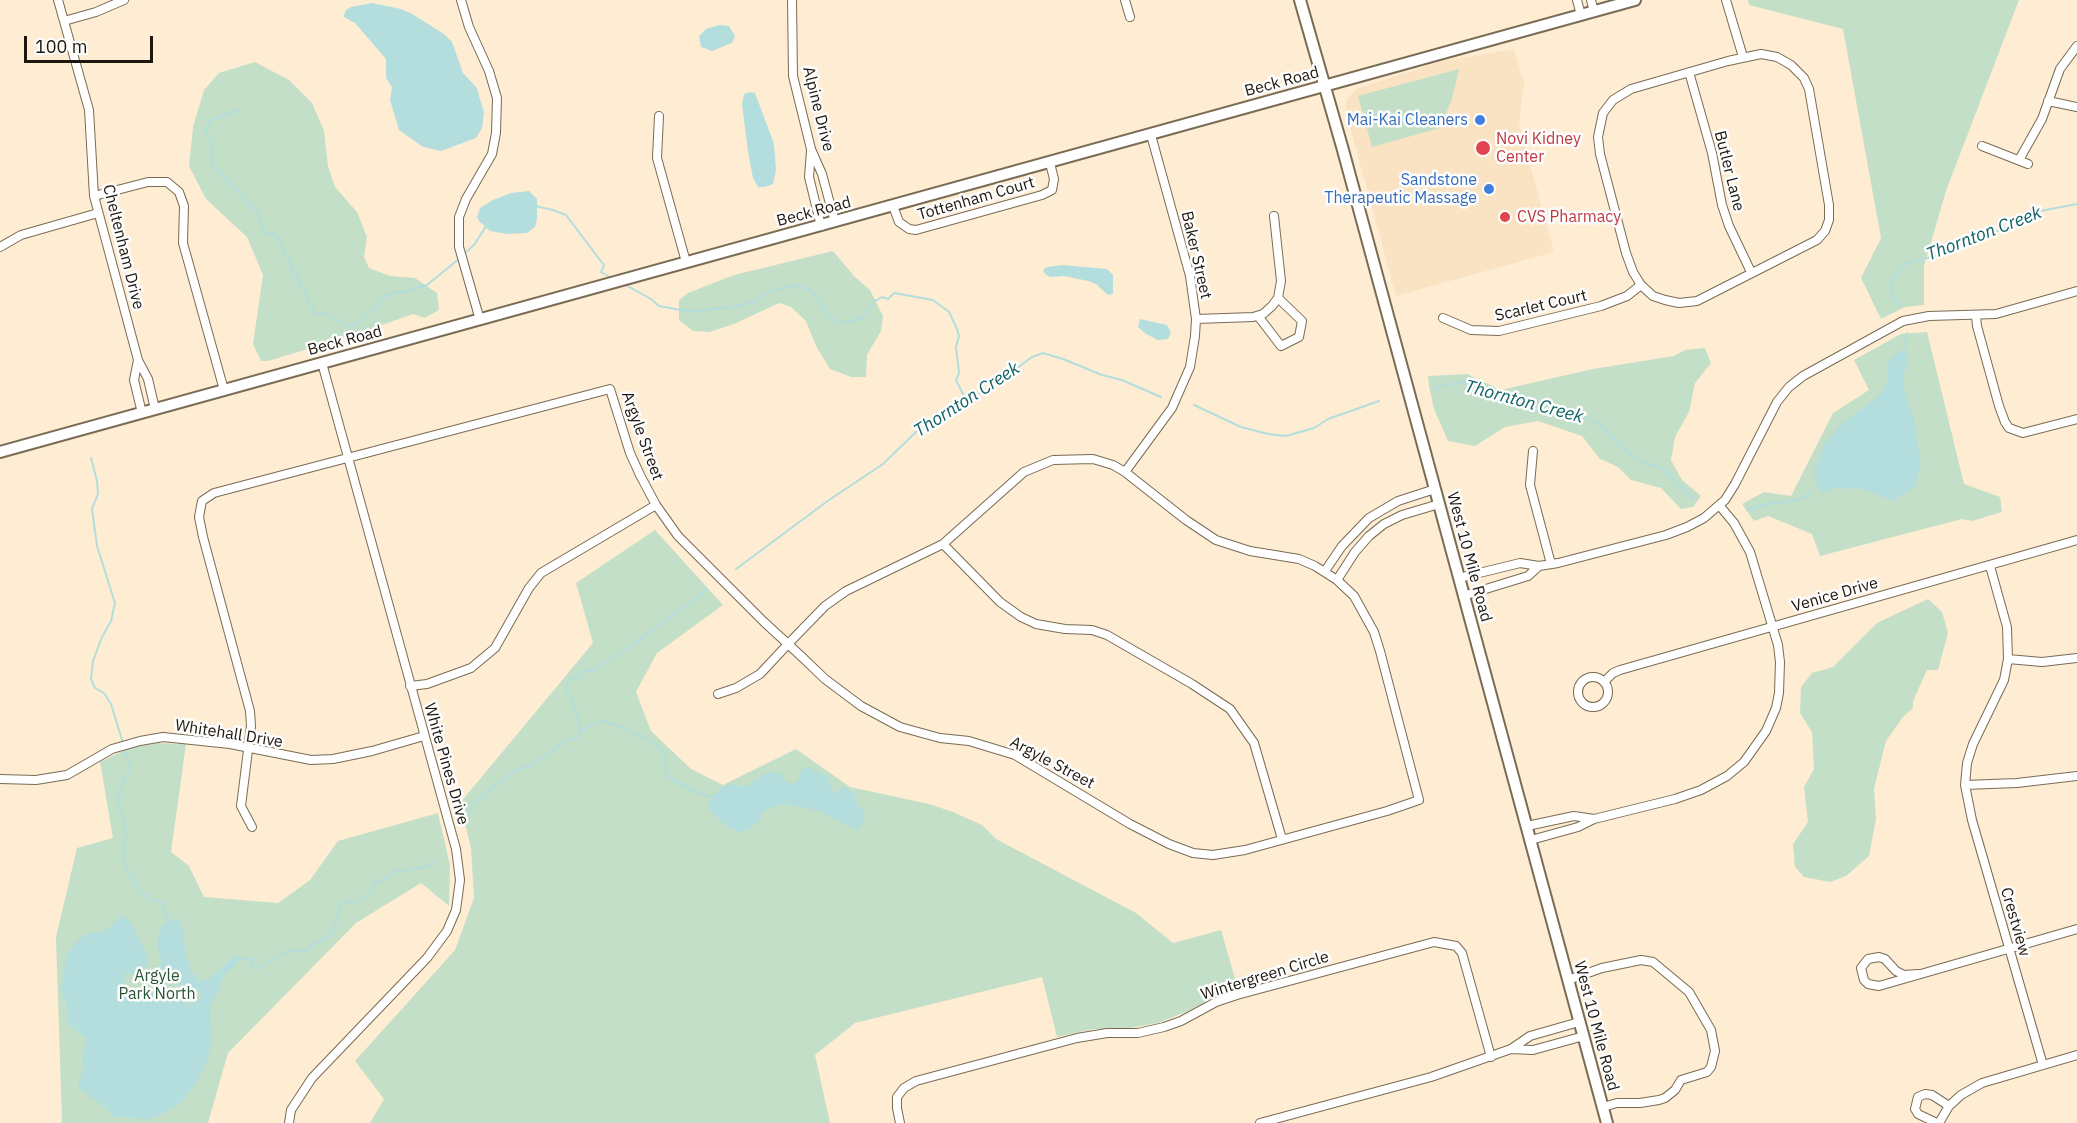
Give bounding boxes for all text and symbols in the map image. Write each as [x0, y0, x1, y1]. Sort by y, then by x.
scale bar [27, 24, 156, 62]
text: 100 m [35, 35, 87, 58]
street label: Beck Road [1243, 63, 1321, 101]
street label: Alpine Drive [798, 65, 838, 153]
place label: Mai-Kai Cleaners [1347, 110, 1468, 130]
marker: Mai-Kai Cleaners [1473, 113, 1487, 127]
place label: Novi Kidney Center [1496, 129, 1581, 167]
street label: Butler Lane [1710, 129, 1748, 213]
marker: Novi Kidney Center [1474, 139, 1492, 157]
place label: Sandstone Therapeutic Massage [1324, 170, 1477, 208]
street label: Tottenham Court [915, 173, 1037, 225]
marker: Sandstone Therapeutic Massage [1482, 182, 1496, 196]
street label: Cheltenham Drive [98, 183, 148, 311]
street label: Beck Road [775, 193, 853, 231]
water label: Thornton Creek [1923, 202, 2045, 266]
place label: CVS Pharmacy [1517, 207, 1621, 227]
street label: Baker Street [1177, 209, 1215, 301]
marker: CVS Pharmacy [1498, 210, 1512, 224]
street label: Scarlet Court [1493, 286, 1589, 326]
street label: Beck Road [306, 322, 384, 360]
water label: Thornton Creek [910, 358, 1024, 442]
water label: Thornton Creek [1462, 376, 1586, 428]
street label: Argyle Street [617, 389, 667, 483]
street label: West 10 Mile Road [1442, 490, 1496, 624]
street label: Venice Drive [1790, 574, 1880, 616]
street label: White Pines Drive [419, 701, 473, 827]
street label: Whitehall Drive [174, 716, 284, 752]
street label: Argyle Street [1006, 733, 1098, 793]
street label: Crestview [1996, 885, 2034, 959]
street label: Wintergreen Circle [1199, 947, 1331, 1005]
street label: West 10 Mile Road [1569, 959, 1623, 1093]
park label: Argyle Park North [118, 966, 196, 1004]

